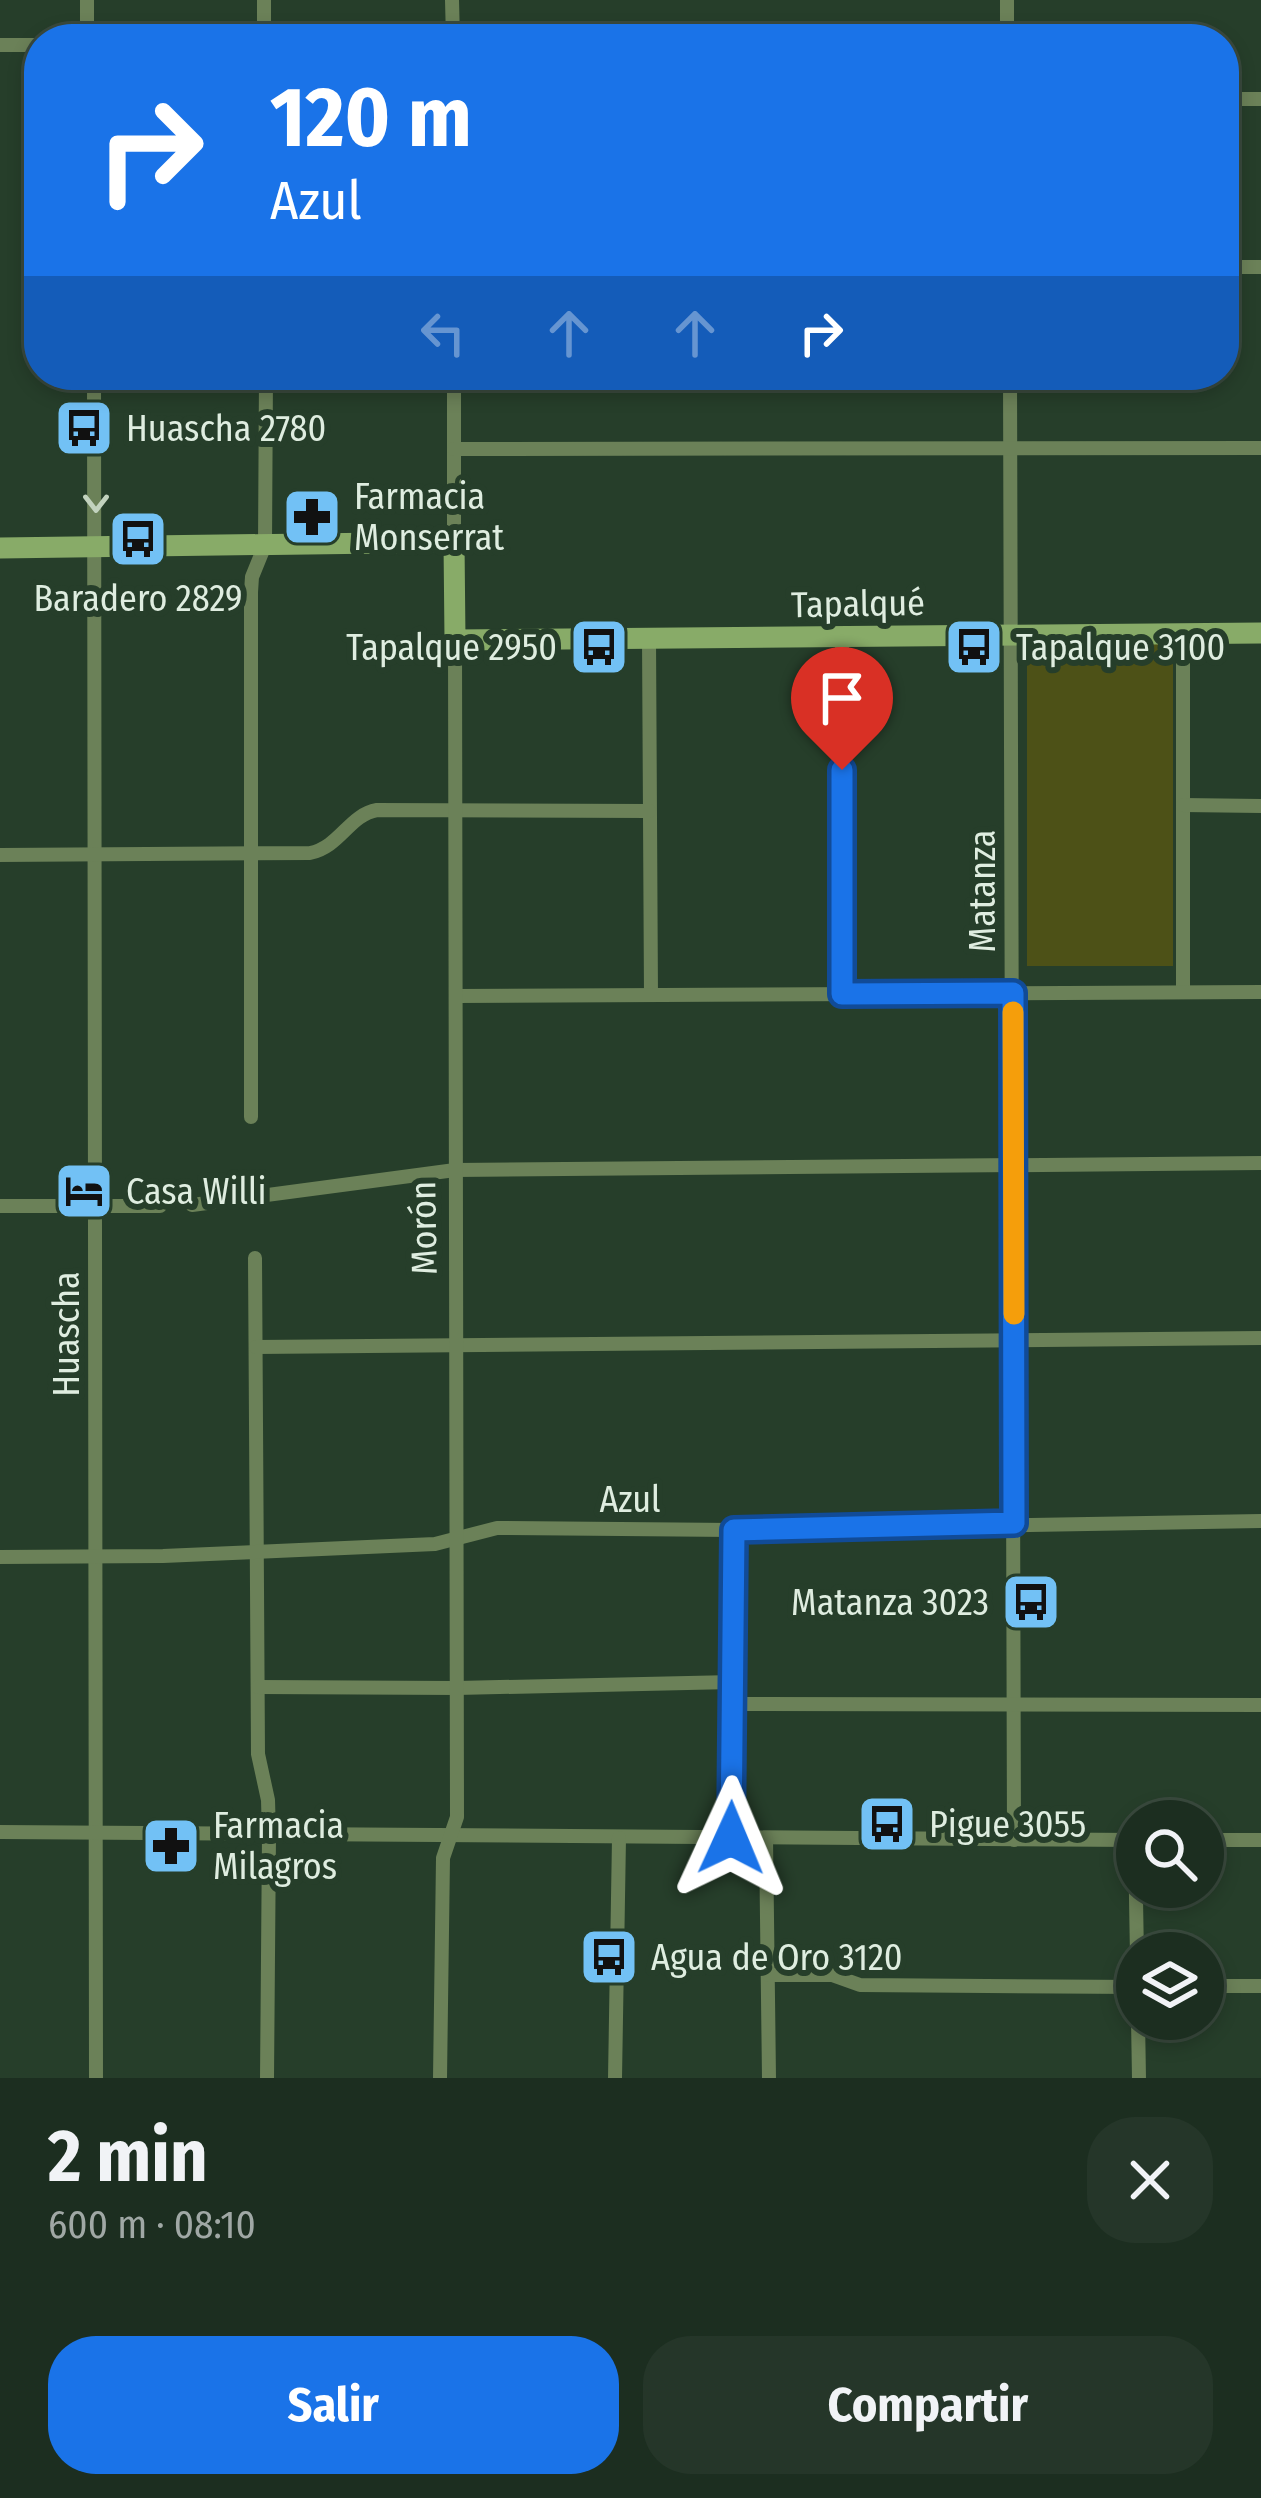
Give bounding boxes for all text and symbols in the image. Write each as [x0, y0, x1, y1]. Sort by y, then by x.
text: 120 m [270, 67, 472, 168]
icon: right [72, 72, 228, 228]
text: Azul [270, 169, 362, 233]
icon: left [410, 300, 476, 366]
icon: ahead [536, 300, 602, 366]
icon: ahead [662, 300, 728, 366]
icon: right [788, 300, 854, 366]
bus stop icon: Huascha 2780 [53, 397, 115, 459]
place label: Huascha 2780 [126, 407, 326, 451]
place label: Farmacia Monserrat [354, 475, 504, 560]
pharmacy icon: Farmacia Monserrat [281, 486, 343, 548]
one-way arrow [83, 495, 109, 513]
bus stop icon: Baradero 2829 [107, 508, 169, 570]
place label: Baradero 2829 [33, 577, 243, 621]
street label: Tapalqué [791, 581, 925, 627]
bus stop icon: Tapalque 2950 [568, 616, 630, 678]
bus stop icon: Tapalque 3100 [943, 616, 1005, 678]
place label: Tapalque 2950 [346, 626, 557, 670]
place label: Tapalque 3100 [1016, 626, 1225, 670]
pin [791, 647, 893, 770]
icon: arrive [809, 665, 875, 731]
street label: Matanza [961, 830, 1005, 952]
hotel icon: Casa Willi [53, 1160, 115, 1222]
place label: Casa Willi [126, 1170, 267, 1214]
street label: Morón [401, 1181, 447, 1275]
street label: Huascha [45, 1271, 89, 1397]
street label: Azul [599, 1478, 661, 1522]
bus stop icon: Matanza 3023 [1000, 1571, 1062, 1633]
place label: Matanza 3023 [791, 1581, 989, 1625]
position arrow [668, 1775, 794, 1901]
bus stop icon: Pigue 3055 [856, 1793, 918, 1855]
map controls [1116, 1800, 1224, 2040]
button: search [1116, 1800, 1224, 1908]
place label: Pigue 3055 [929, 1803, 1086, 1847]
place label: Farmacia Milagros [213, 1804, 344, 1889]
pharmacy icon: Farmacia Milagros [140, 1815, 202, 1877]
bus stop icon: Agua de Oro 3120 [578, 1926, 640, 1988]
button: layers [1116, 1932, 1224, 2040]
place label: Agua de Oro 3120 [651, 1936, 903, 1980]
text: 2 min [48, 2114, 208, 2200]
button: close [1087, 2117, 1213, 2243]
text: 600 m · 08:10 [48, 2202, 256, 2248]
button: Salir [48, 2336, 619, 2474]
button: Compartir [643, 2336, 1213, 2474]

